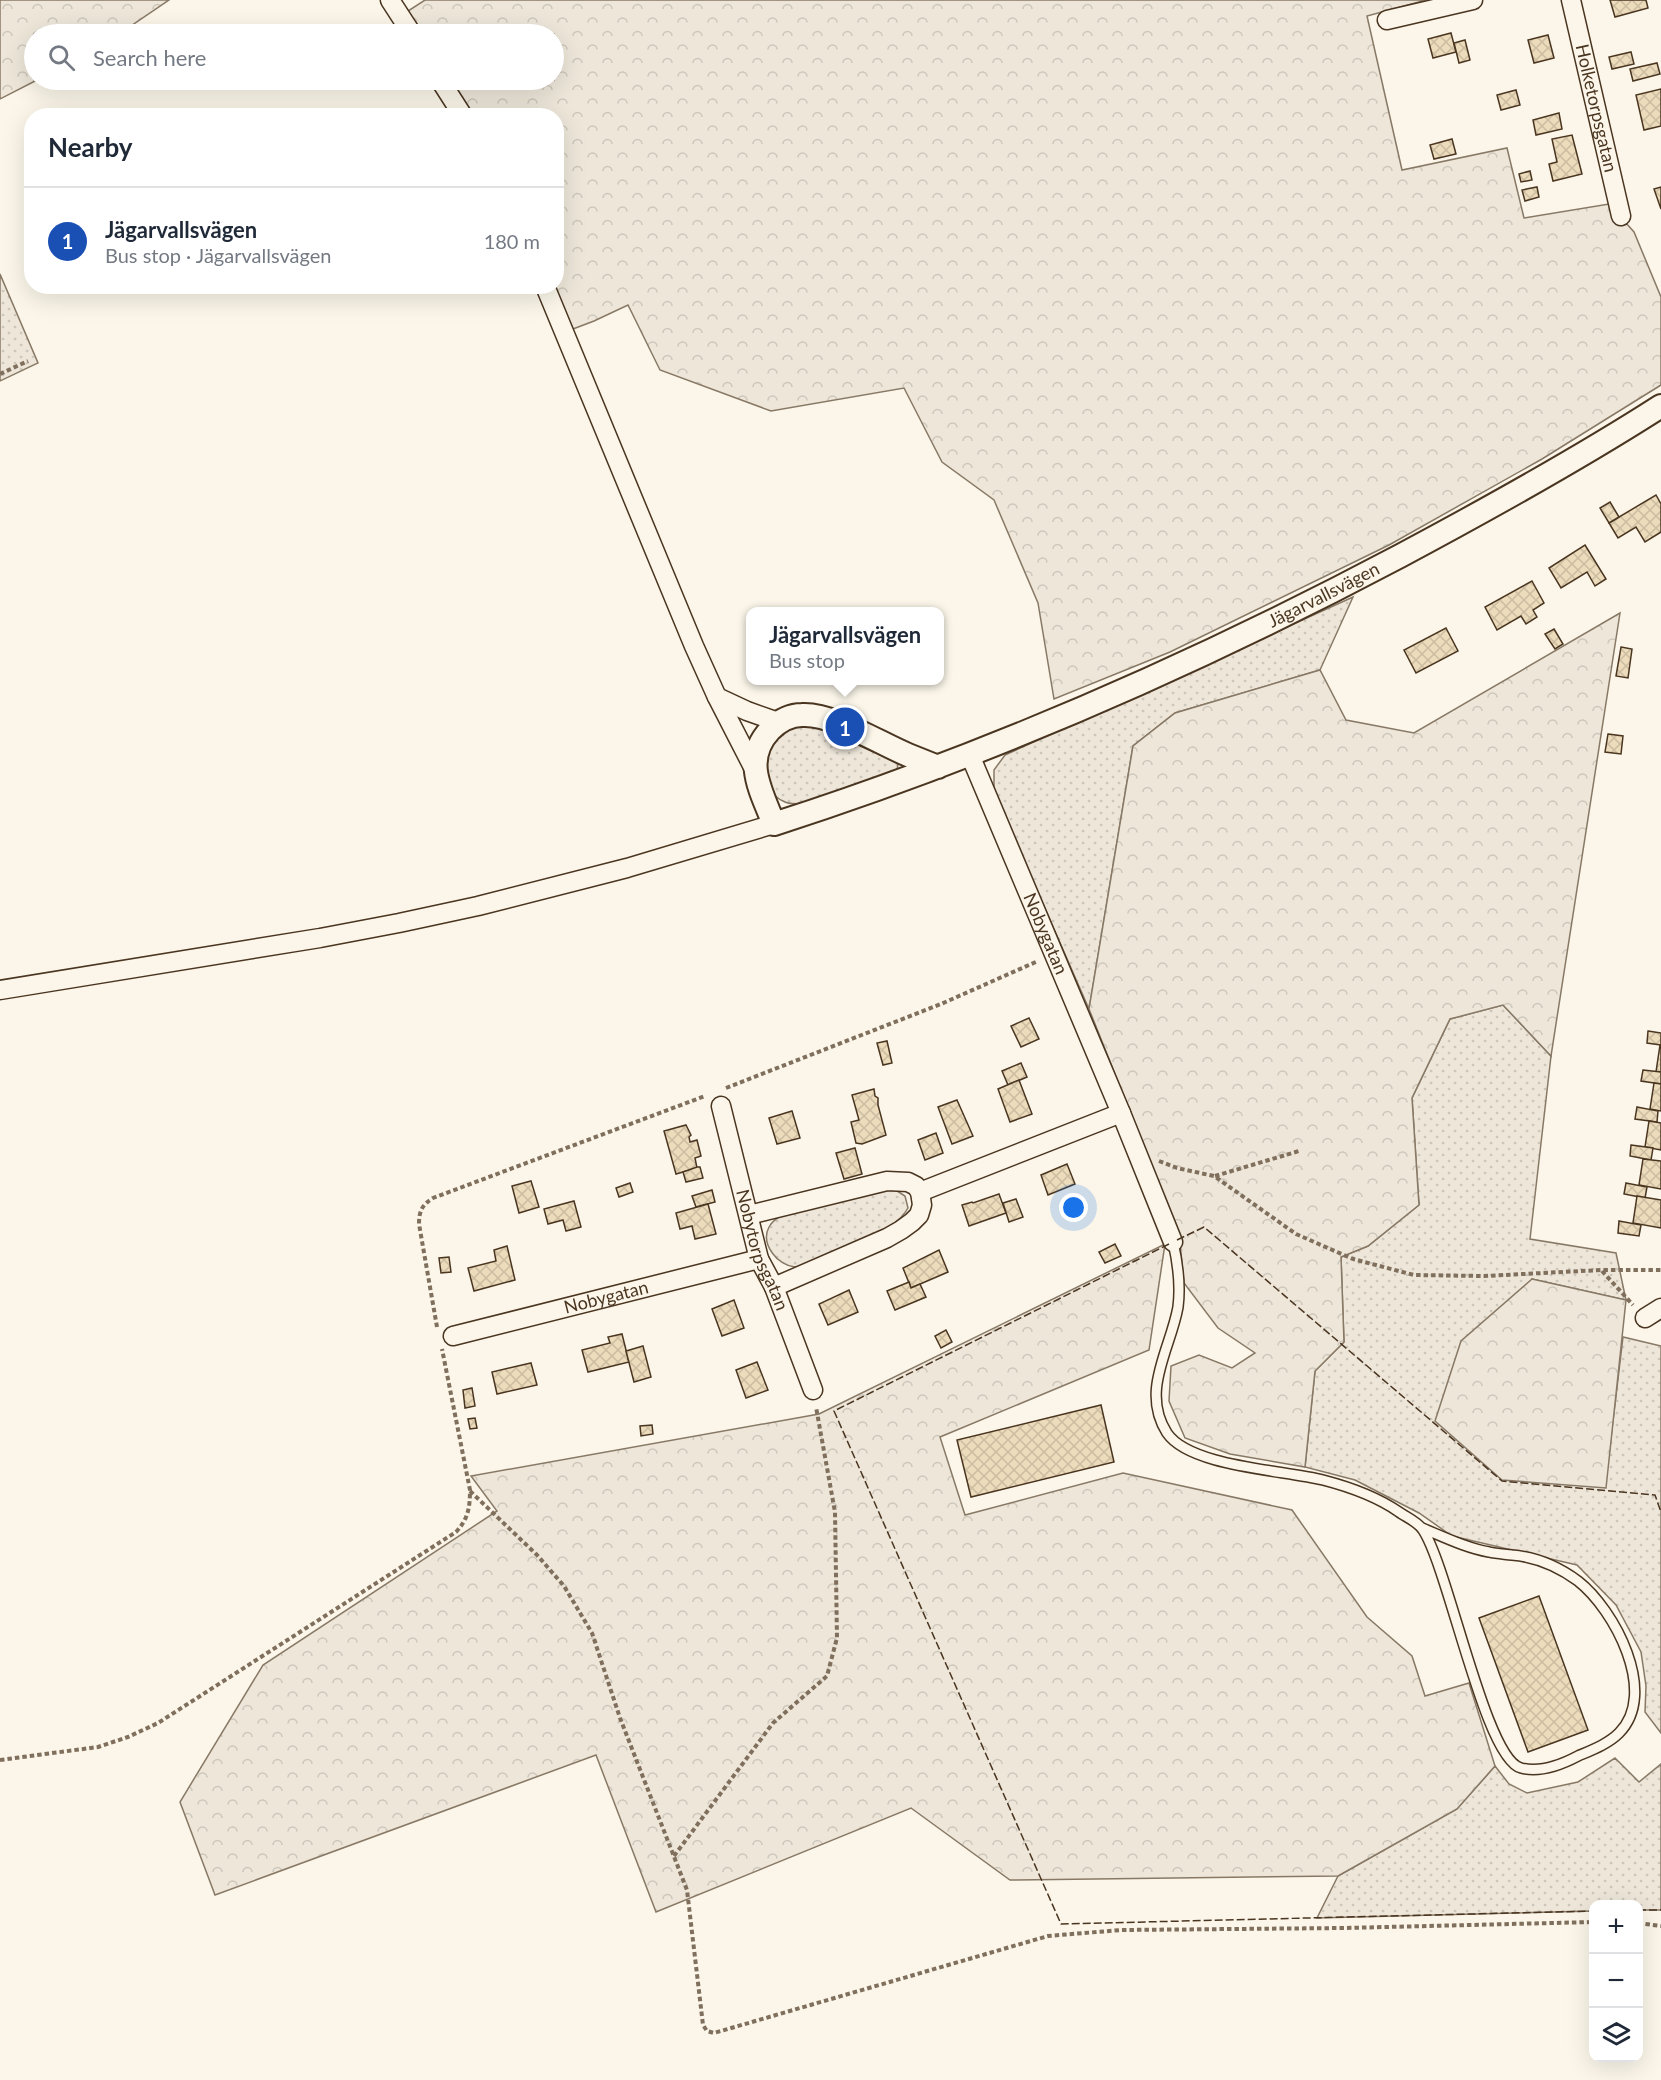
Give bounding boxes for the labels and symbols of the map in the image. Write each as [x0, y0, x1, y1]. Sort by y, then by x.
street label: Holketorpsgatan [1572, 42, 1622, 174]
street label: Jägarvallsvägen [1264, 557, 1383, 632]
pin: 1 [826, 704, 864, 750]
street label: Nobygatan [1019, 889, 1073, 977]
street label: Nobytorpsgatan [732, 1187, 794, 1313]
your location [1059, 1193, 1088, 1222]
street label: Nobygatan [561, 1275, 651, 1318]

